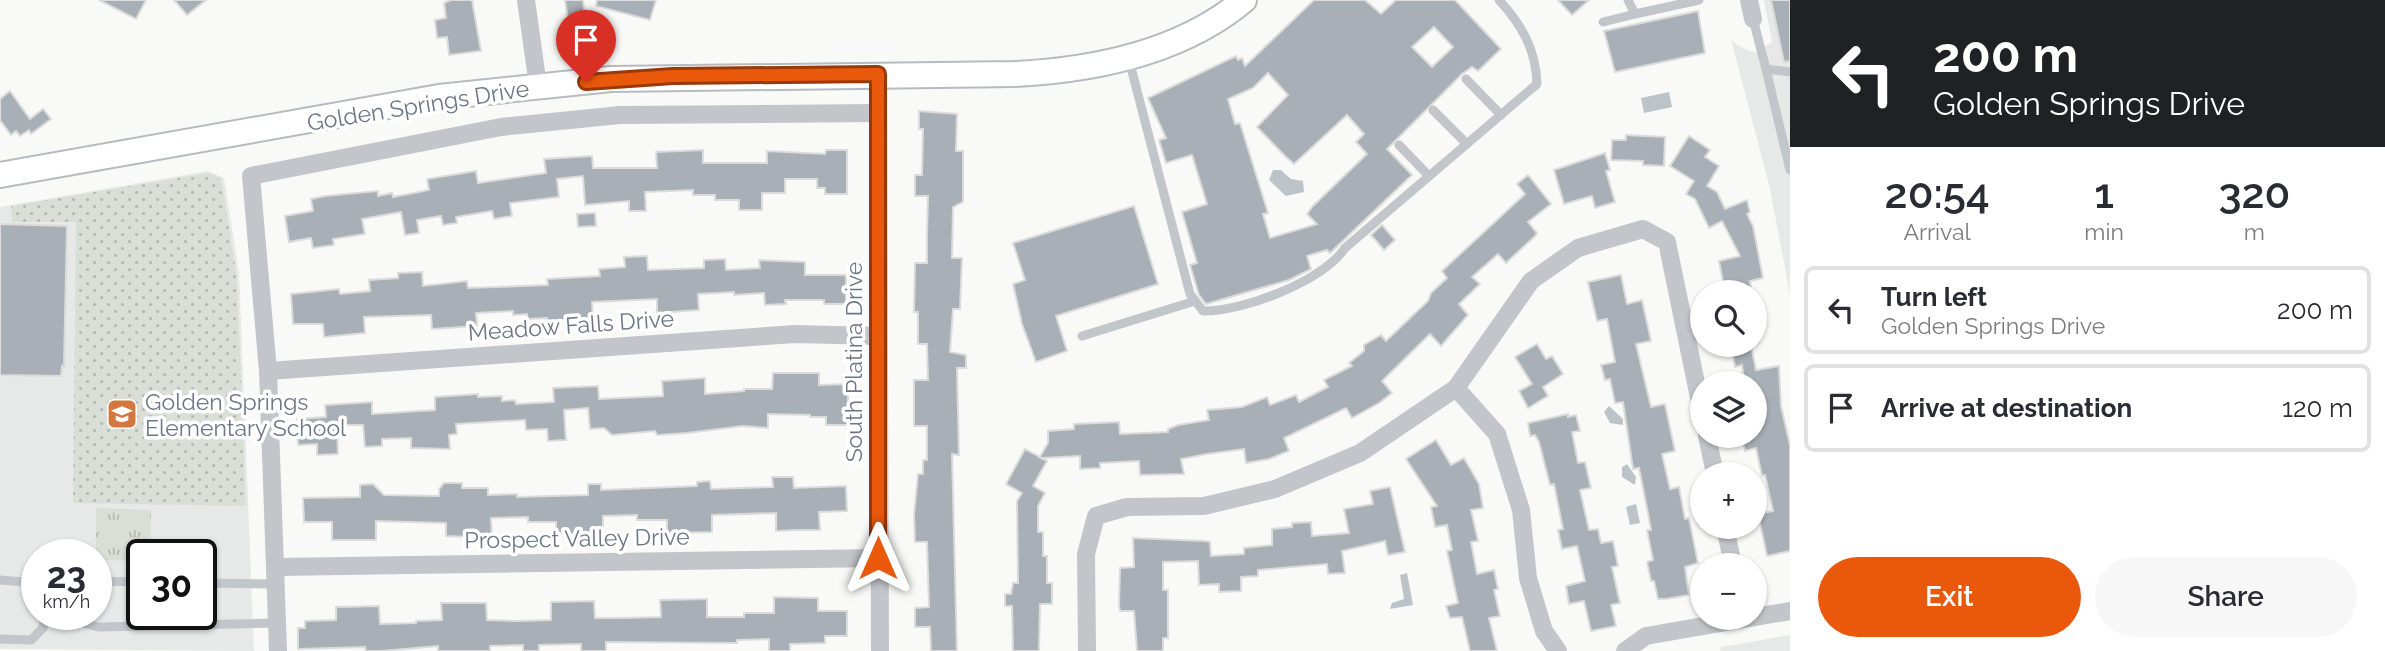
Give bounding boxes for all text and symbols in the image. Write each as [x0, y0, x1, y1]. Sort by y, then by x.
pin [556, 10, 616, 82]
icon: arrive [567, 21, 605, 59]
text: 200 m [1933, 26, 2078, 83]
icon: left [1818, 28, 1909, 119]
street label: Golden Springs Drive [305, 74, 531, 136]
text: Golden Springs Drive [1933, 85, 2245, 122]
text: 20:54 [1885, 169, 1990, 218]
text: 1 [2094, 169, 2114, 218]
text: 320 [2218, 169, 2290, 218]
text: Arrival [1903, 218, 1971, 245]
text: min [2084, 218, 2124, 245]
text: m [2244, 218, 2265, 245]
street label: South Platina Drive [840, 262, 867, 462]
map controls [1690, 280, 1767, 630]
button: search [1690, 280, 1767, 357]
text: Turn left [1881, 282, 1987, 312]
icon: left [1822, 291, 1860, 329]
text: 200 m [2277, 295, 2353, 325]
street label: Meadow Falls Drive [467, 304, 675, 346]
text: Golden Springs Drive [1881, 312, 2105, 339]
button: layers [1690, 371, 1767, 448]
place label: Golden Springs Elementary School [145, 388, 347, 441]
icon: arrive [1822, 389, 1860, 427]
text: Arrive at destination [1881, 393, 2132, 423]
text: 120 m [2282, 393, 2353, 423]
school or university icon: Golden Springs Elementary School [105, 397, 139, 431]
button: + [1690, 462, 1767, 539]
position arrow [841, 521, 915, 595]
street label: Prospect Valley Drive [464, 523, 690, 553]
speed limit sign: 30 [126, 539, 217, 630]
button: − [1690, 553, 1767, 630]
text: 23 [47, 555, 86, 596]
button: Exit [1818, 557, 2081, 637]
button: Share [2095, 557, 2357, 637]
text: km/h [43, 591, 90, 612]

